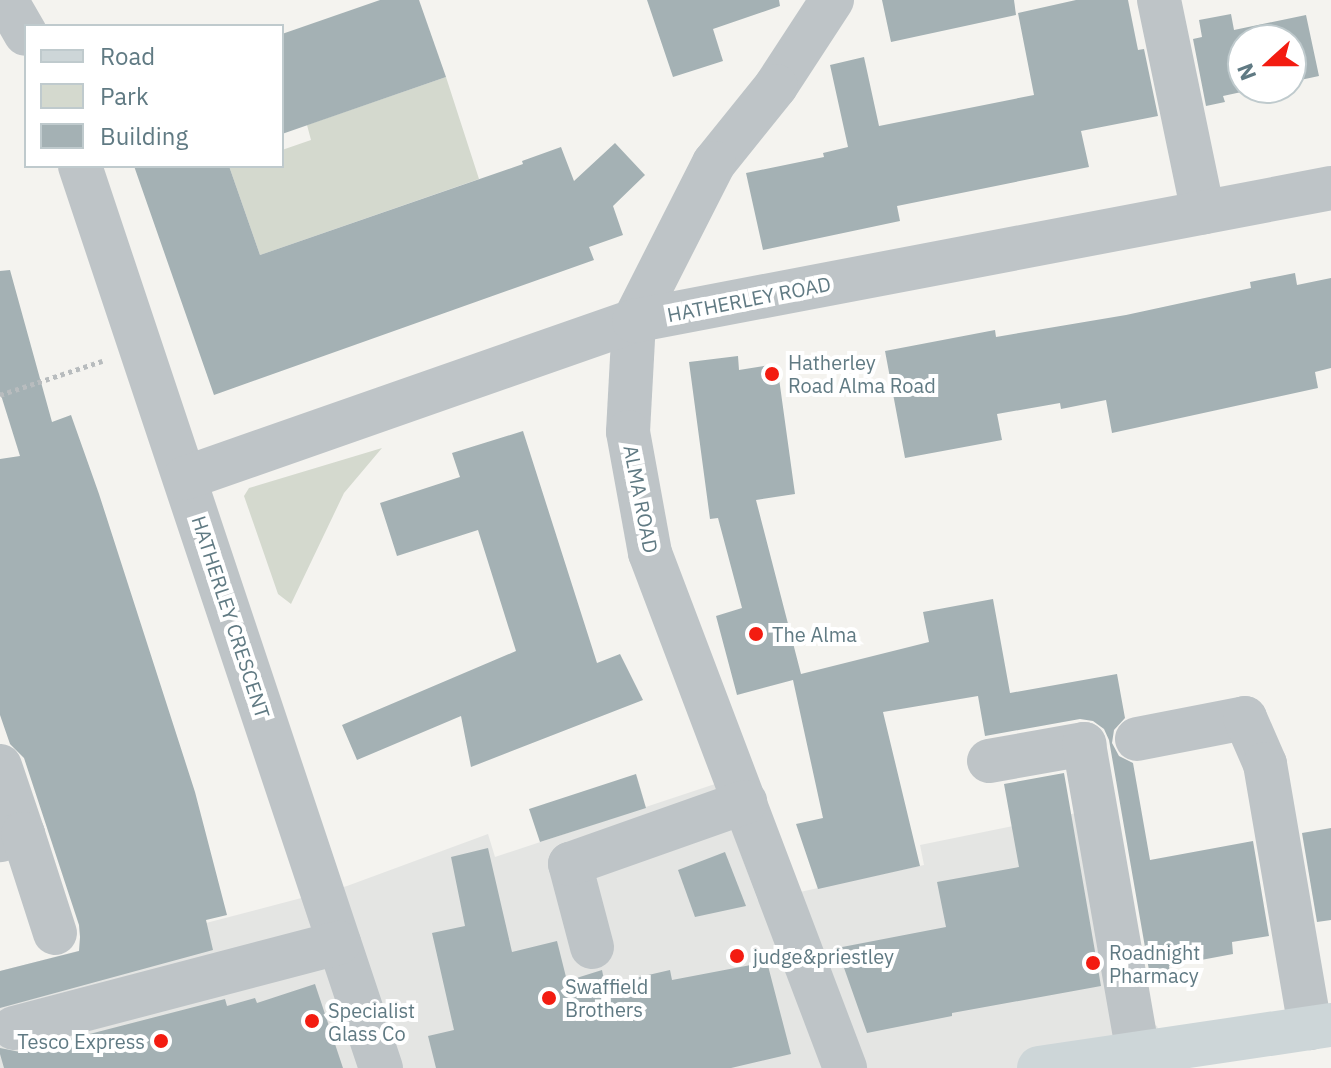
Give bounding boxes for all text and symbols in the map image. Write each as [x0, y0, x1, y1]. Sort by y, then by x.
legend [24, 24, 284, 168]
north arrow [1227, 24, 1307, 104]
text: Road [100, 40, 155, 72]
text: N [1230, 59, 1262, 85]
text: Park [100, 80, 149, 112]
text: Building [100, 120, 188, 152]
street label: HATHERLEY ROAD [665, 271, 833, 327]
place label: Hatherley Road Alma Road [788, 350, 936, 397]
marker: Hatherley Road Alma Road [763, 365, 781, 383]
street label: ALMA ROAD [619, 443, 663, 555]
street label: HATHERLEY CRESCENT [187, 513, 275, 721]
place label: The Alma [772, 622, 857, 646]
marker: The Alma [747, 625, 765, 643]
place label: Roadnight Pharmacy [1109, 940, 1200, 987]
place label: judge&priestley [753, 944, 894, 968]
marker: judge&priestley [728, 947, 746, 965]
marker: Roadnight Pharmacy [1084, 954, 1102, 972]
place label: Swaffield Brothers [565, 974, 648, 1021]
marker: Swaffield Brothers [540, 989, 558, 1007]
place label: Specialist Glass Co [328, 998, 415, 1045]
marker: Specialist Glass Co [303, 1012, 321, 1030]
place label: Tesco Express [17, 1029, 145, 1053]
marker: Tesco Express [152, 1032, 170, 1050]

